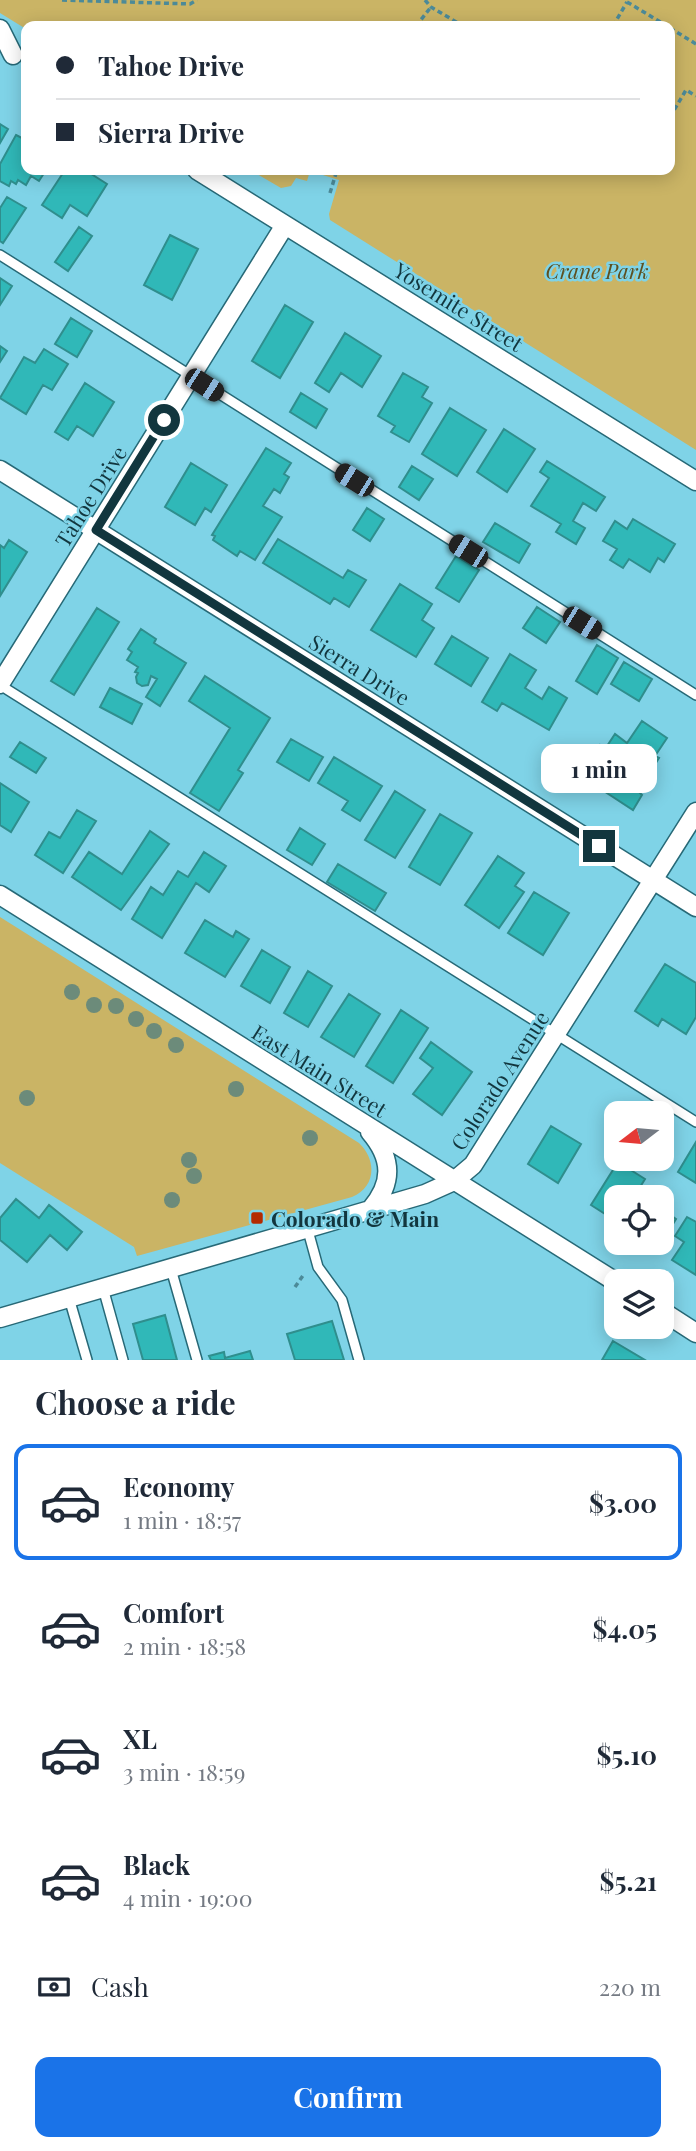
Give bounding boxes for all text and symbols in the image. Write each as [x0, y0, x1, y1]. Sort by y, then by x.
text: Tahoe Drive [98, 48, 244, 83]
text: Sierra Drive [98, 115, 244, 150]
street label: Yosemite Street [388, 255, 529, 357]
park label: Crane Park [546, 256, 649, 284]
car [181, 365, 228, 405]
route start [148, 404, 180, 436]
street label: Tahoe Drive [48, 440, 132, 552]
car [331, 460, 378, 500]
car [445, 531, 492, 571]
car [559, 603, 606, 643]
street label: Sierra Drive [304, 627, 416, 711]
callout: 1 min [541, 744, 657, 794]
text: 1 min [571, 753, 627, 784]
route end [583, 830, 615, 862]
street label: Colorado Avenue [444, 1005, 554, 1155]
street label: East Main Street [247, 1017, 393, 1123]
north arrow [604, 1101, 674, 1171]
map controls [604, 1101, 674, 1339]
button: locate [604, 1185, 674, 1255]
place label: Colorado & Main [271, 1204, 439, 1232]
marker: Colorado & Main [249, 1210, 265, 1226]
button: layers [604, 1269, 674, 1339]
text: Choose a ride [35, 1380, 236, 1423]
text: Economy [123, 1469, 234, 1504]
icon: car [39, 1471, 102, 1534]
text: $3.00 [589, 1485, 657, 1520]
text: 1 min · 18:57 [123, 1504, 241, 1535]
text: Comfort [123, 1595, 224, 1630]
icon: car [39, 1597, 102, 1660]
text: $4.05 [593, 1611, 657, 1646]
text: 2 min · 18:58 [123, 1630, 246, 1661]
text: XL [123, 1721, 157, 1756]
icon: car [39, 1723, 102, 1786]
text: $5.10 [596, 1737, 657, 1772]
text: 3 min · 18:59 [123, 1756, 245, 1787]
text: Black [123, 1847, 190, 1882]
icon: car [39, 1849, 102, 1912]
text: $5.21 [600, 1863, 657, 1898]
text: 4 min · 19:00 [123, 1882, 252, 1913]
icon: cash [35, 1968, 73, 2006]
text: Cash [91, 1969, 149, 2004]
text: 220 m [599, 1971, 661, 2002]
button: Confirm [35, 2057, 661, 2137]

